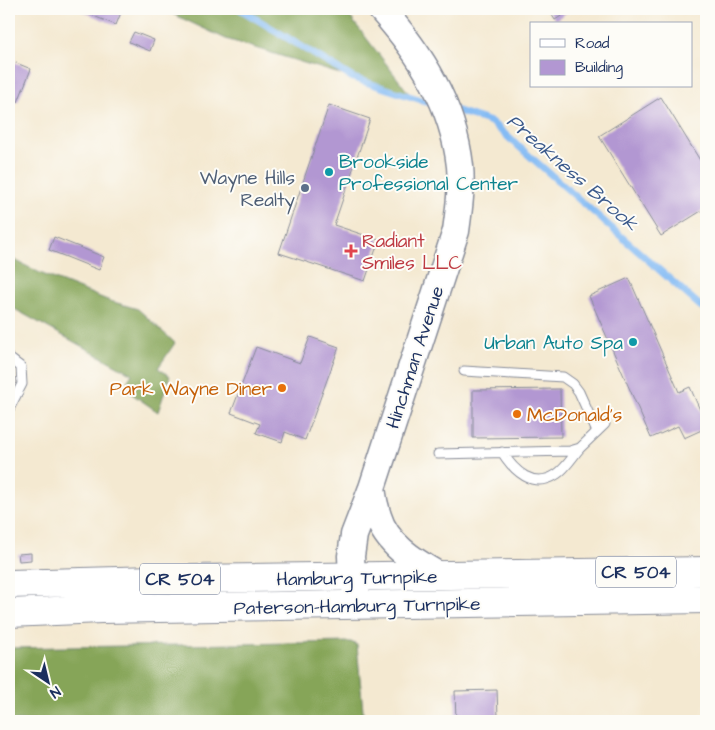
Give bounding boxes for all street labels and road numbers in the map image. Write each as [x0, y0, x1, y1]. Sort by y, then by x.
street label: Hinchman Avenue [380, 283, 451, 432]
road number: CR 504 [596, 556, 676, 588]
road number: CR 504 [140, 564, 220, 594]
street label: Hamburg Turnpike [276, 564, 438, 594]
street label: Paterson-Hamburg Turnpike [233, 591, 481, 623]

